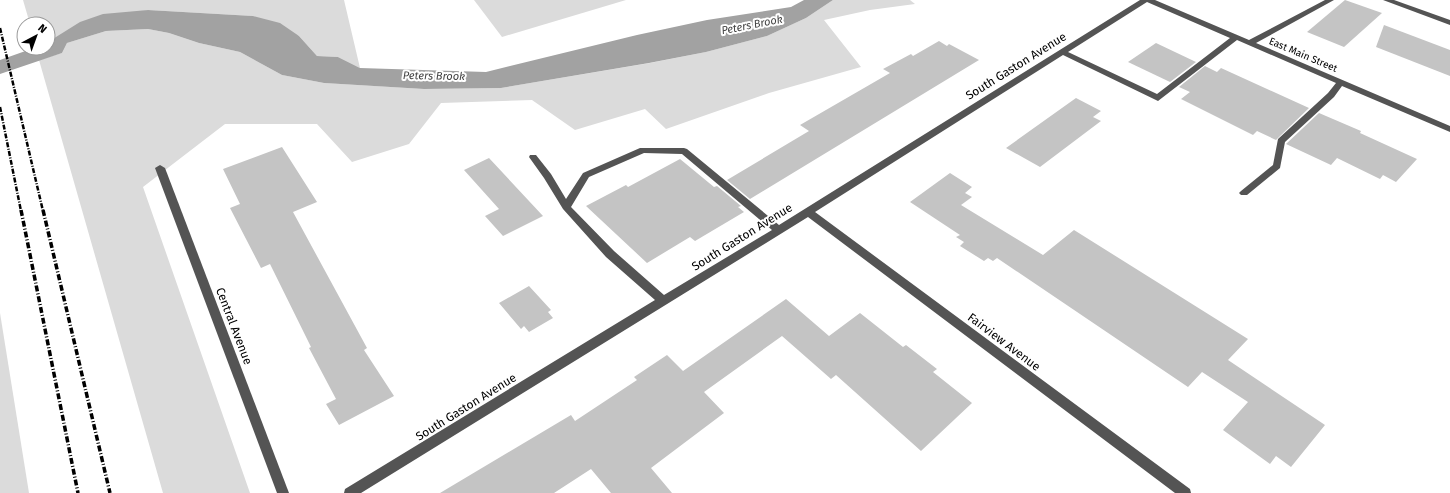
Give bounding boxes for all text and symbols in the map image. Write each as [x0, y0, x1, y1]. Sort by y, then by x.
water label: Peters Brook [720, 13, 784, 37]
north arrow [16, 16, 56, 56]
text: N [35, 22, 49, 36]
street label: South Gaston Avenue [963, 29, 1069, 103]
street label: East Main Street [1267, 35, 1339, 75]
water label: Peters Brook [403, 69, 465, 83]
street label: South Gaston Avenue [689, 200, 795, 274]
street label: Central Avenue [213, 285, 255, 367]
street label: Fairview Avenue [965, 310, 1043, 374]
street label: South Gaston Avenue [413, 370, 519, 444]

